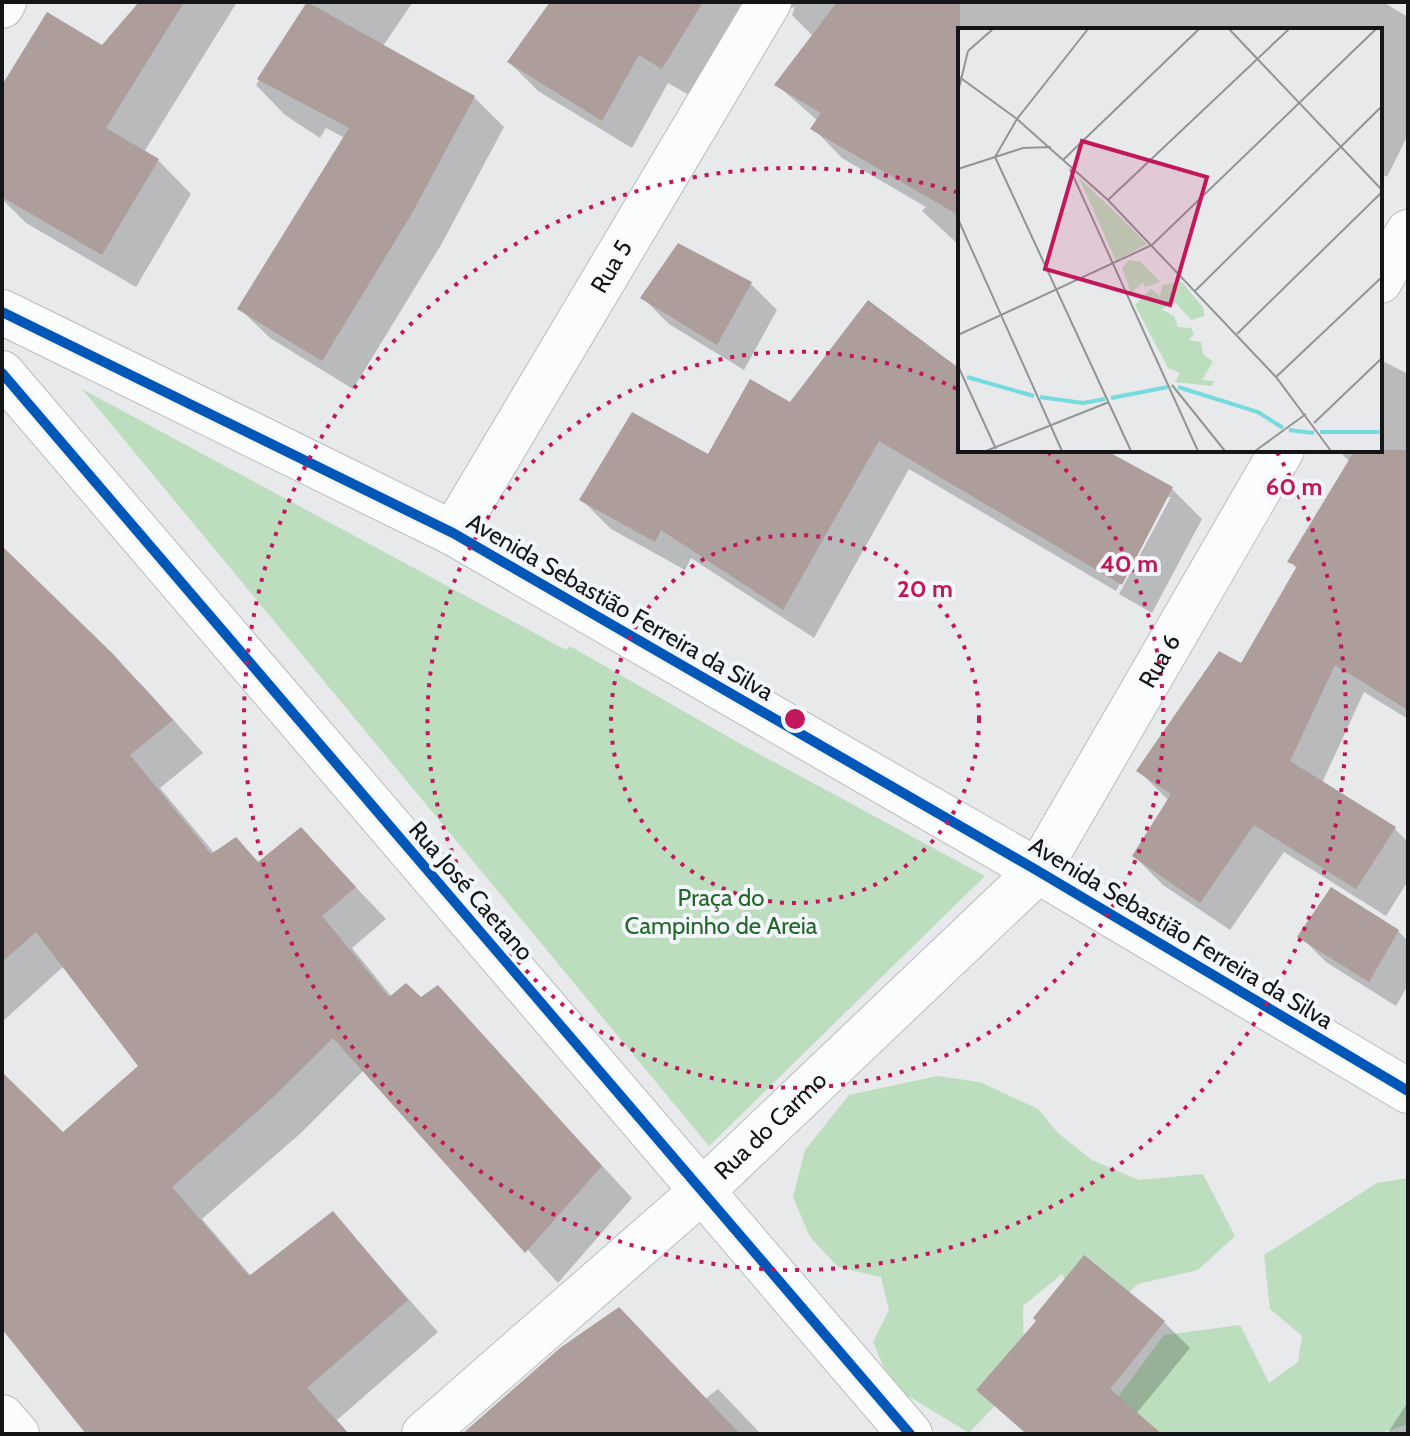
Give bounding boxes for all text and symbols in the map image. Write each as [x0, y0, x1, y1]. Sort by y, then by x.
inset map [958, 28, 1382, 452]
street label: Rua 5 [584, 235, 638, 298]
text: 60 m [1266, 472, 1322, 501]
street label: Avenida Sebastião Ferreira da Silva [462, 507, 779, 707]
text: 40 m [1100, 549, 1158, 578]
text: 20 m [897, 574, 953, 603]
street label: Rua 6 [1132, 629, 1186, 693]
centre of rings [781, 705, 809, 733]
street label: Rua José Caetano [403, 815, 540, 966]
street label: Avenida Sebastião Ferreira da Silva [1024, 830, 1339, 1035]
park label: Praça do Campinho de Areia [625, 883, 818, 940]
street label: Rua do Carmo [708, 1065, 832, 1185]

